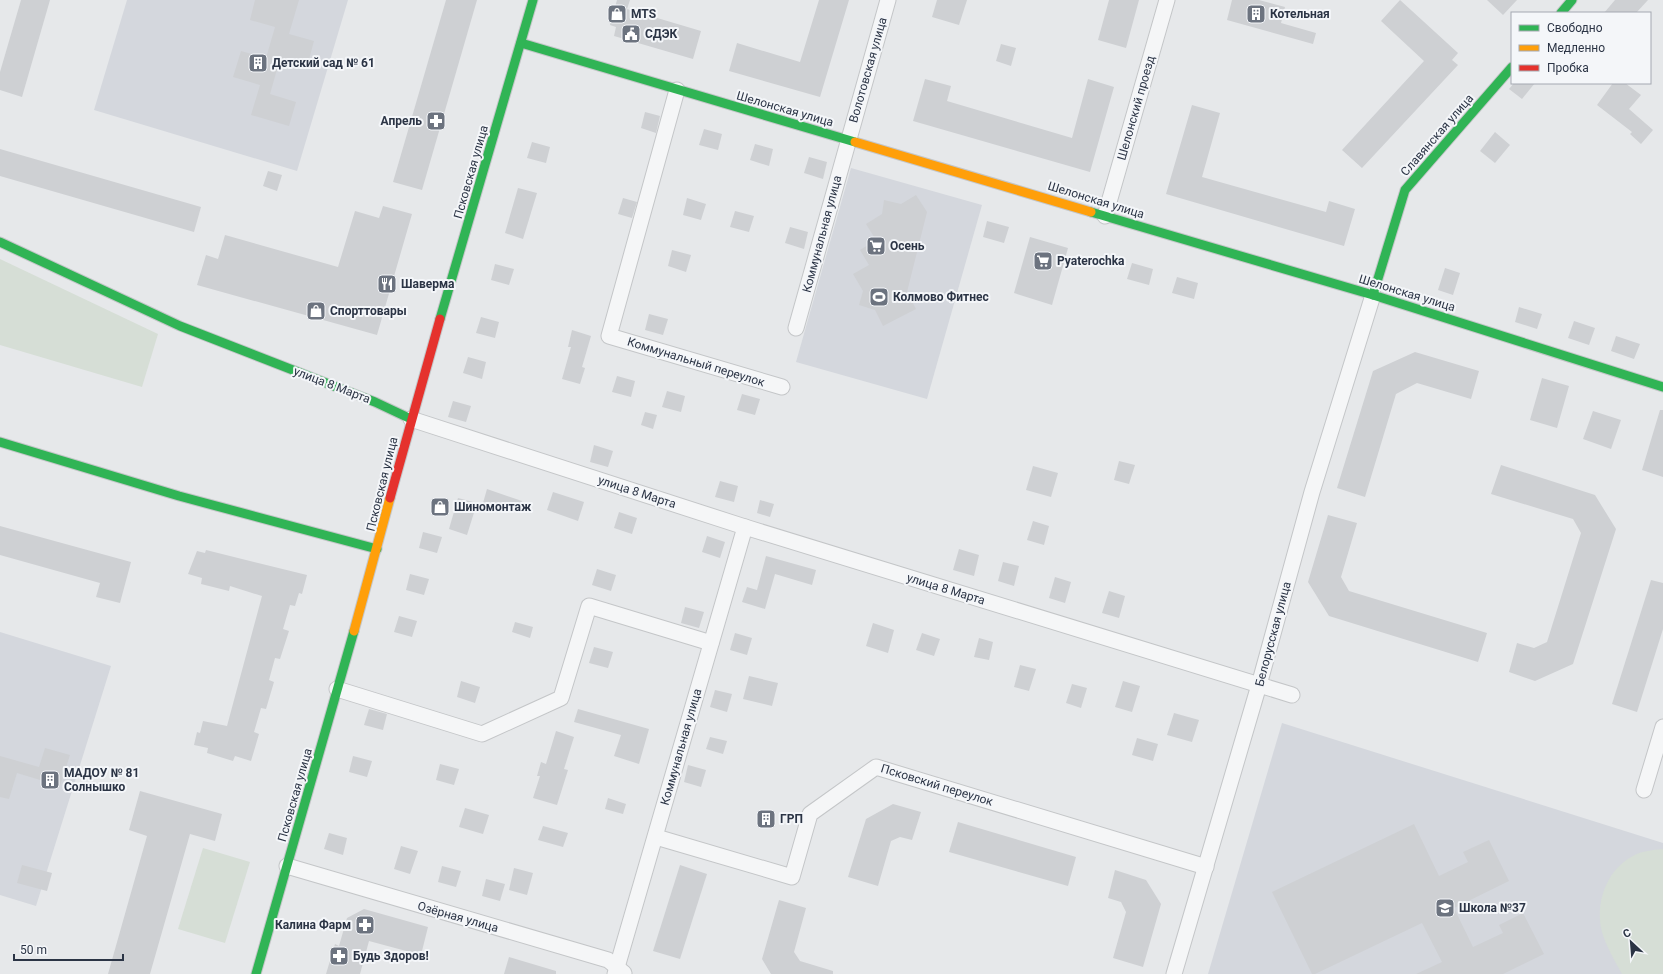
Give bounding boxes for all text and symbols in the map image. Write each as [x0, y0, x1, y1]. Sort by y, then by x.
shop icon: MTS [606, 3, 628, 25]
building icon: Котельная [1245, 3, 1267, 25]
place label: MTS [631, 7, 656, 21]
place label: Котельная [1270, 7, 1330, 21]
legend [1511, 12, 1651, 84]
street label: Волотовская улица [846, 16, 890, 124]
text: Свободно [1547, 21, 1603, 35]
public building icon: СДЭК [620, 23, 642, 45]
place label: СДЭК [645, 27, 678, 41]
text: Медленно [1547, 41, 1605, 55]
building icon: Детский сад № 61 [247, 52, 269, 74]
street label: Шелонский проезд [1114, 54, 1158, 162]
place label: Детский сад № 61 [272, 56, 375, 70]
text: Пробка [1547, 61, 1589, 75]
street label: Шелонская улица [735, 88, 835, 130]
street label: Славянская улица [1398, 91, 1476, 179]
pharmacy icon: Апрель [425, 110, 447, 132]
place label: Апрель [381, 114, 422, 128]
street label: Псковская улица [451, 124, 491, 220]
street label: Коммунальная улица [800, 174, 844, 294]
street label: Шелонская улица [1046, 179, 1146, 221]
supermarket icon: Осень [865, 235, 887, 257]
place label: Осень [890, 239, 925, 253]
supermarket icon: Pyaterochka [1032, 250, 1054, 272]
place label: Pyaterochka [1057, 254, 1125, 268]
street label: Шелонская улица [1357, 272, 1457, 314]
restaurant icon: Шаверма [376, 273, 398, 295]
place label: Шаверма [401, 277, 455, 291]
sports icon: Колмово Фитнес [868, 286, 890, 308]
place label: Колмово Фитнес [893, 290, 989, 304]
shop icon: Спорттовары [305, 300, 327, 322]
place label: Спорттовары [330, 304, 407, 318]
street label: Коммунальный переулок [626, 334, 767, 390]
street label: улица 8 Марта [292, 364, 372, 406]
street label: Псковская улица [364, 435, 400, 533]
street label: улица 8 Марта [596, 473, 678, 511]
shop icon: Шиномонтаж [429, 496, 451, 518]
place label: Шиномонтаж [454, 500, 532, 514]
street label: улица 8 Марта [905, 570, 987, 608]
street label: Белорусская улица [1252, 580, 1294, 688]
street label: Коммунальная улица [658, 687, 704, 807]
street label: Псковская улица [275, 747, 315, 843]
street label: Псковский переулок [879, 761, 995, 809]
place label: МАДОУ № 81 Солнышко [64, 766, 139, 794]
building icon: МАДОУ № 81 Солнышко [39, 769, 61, 791]
building icon: ГРП [755, 808, 777, 830]
place label: ГРП [780, 812, 803, 826]
school or university icon: Школа №37 [1434, 897, 1456, 919]
street label: Озёрная улица [416, 899, 500, 935]
place label: Школа №37 [1459, 901, 1526, 915]
pharmacy icon: Калина Фарм [354, 914, 376, 936]
place label: Калина Фарм [275, 918, 351, 932]
north arrow [1611, 922, 1651, 962]
text: С [1621, 926, 1633, 941]
scale bar [14, 936, 123, 962]
text: 50 m [20, 943, 47, 957]
pharmacy icon: Будь Здоров! [328, 945, 350, 967]
place label: Будь Здоров! [353, 949, 429, 963]

